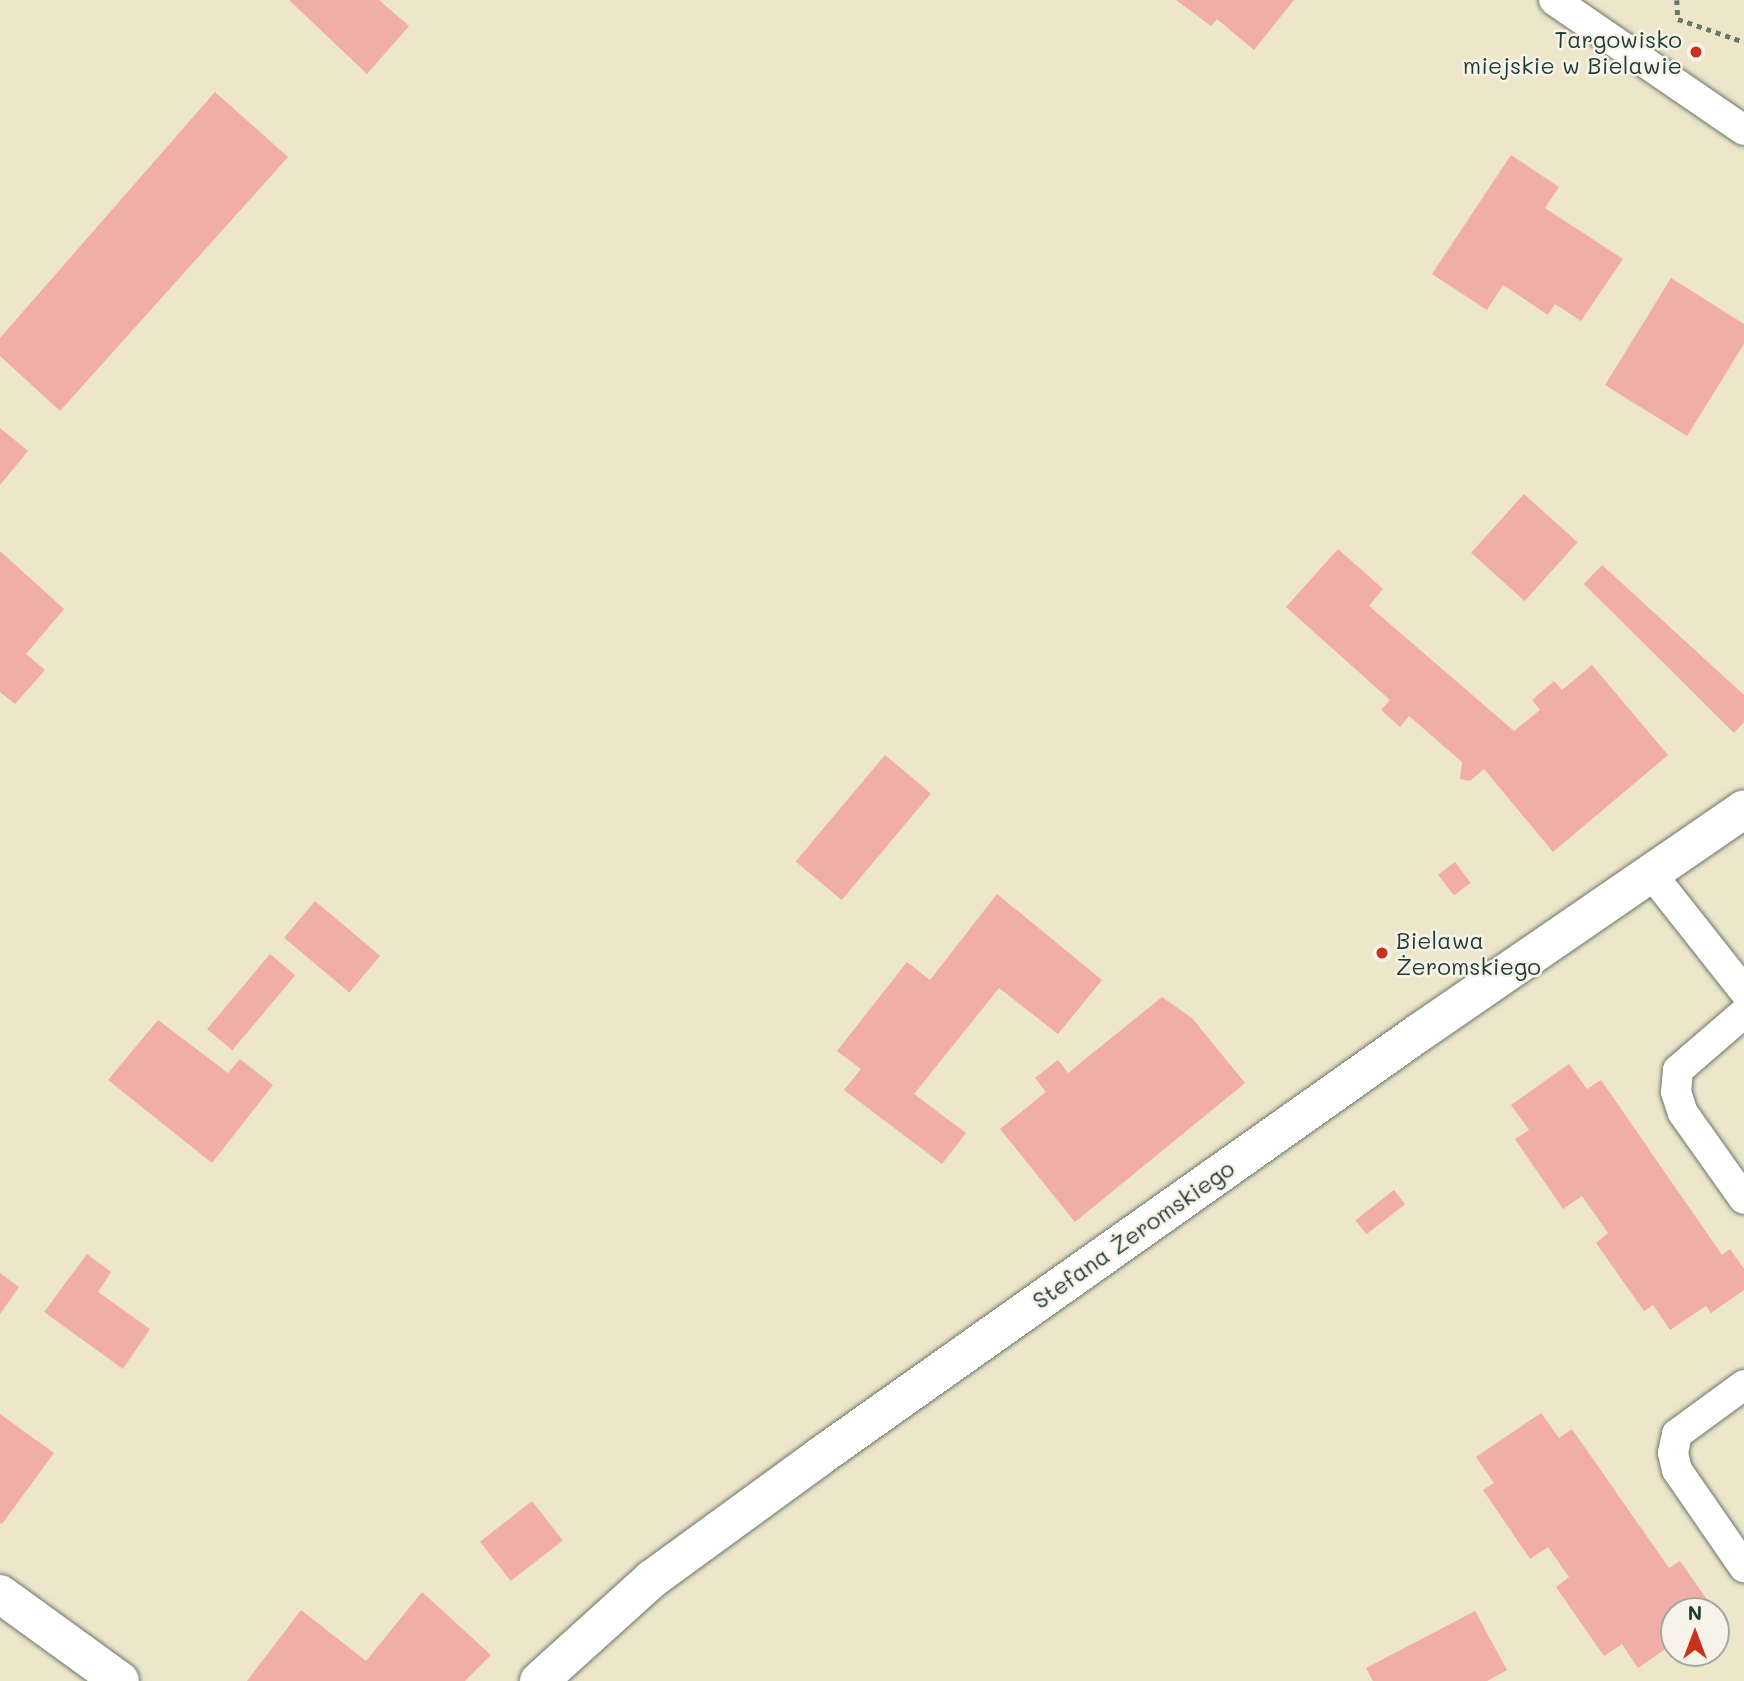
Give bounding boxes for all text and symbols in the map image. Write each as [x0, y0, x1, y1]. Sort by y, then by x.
place label: Targowisko miejskie w Bielawie [1463, 25, 1682, 79]
marker: Targowisko miejskie w Bielawie [1688, 44, 1704, 60]
place label: Bielawa Żeromskiego [1396, 926, 1541, 980]
marker: Bielawa Żeromskiego [1374, 945, 1390, 961]
street label: Stefana Żeromskiego [1027, 1154, 1239, 1314]
north arrow [1660, 1597, 1730, 1667]
text: N [1688, 1600, 1702, 1625]

